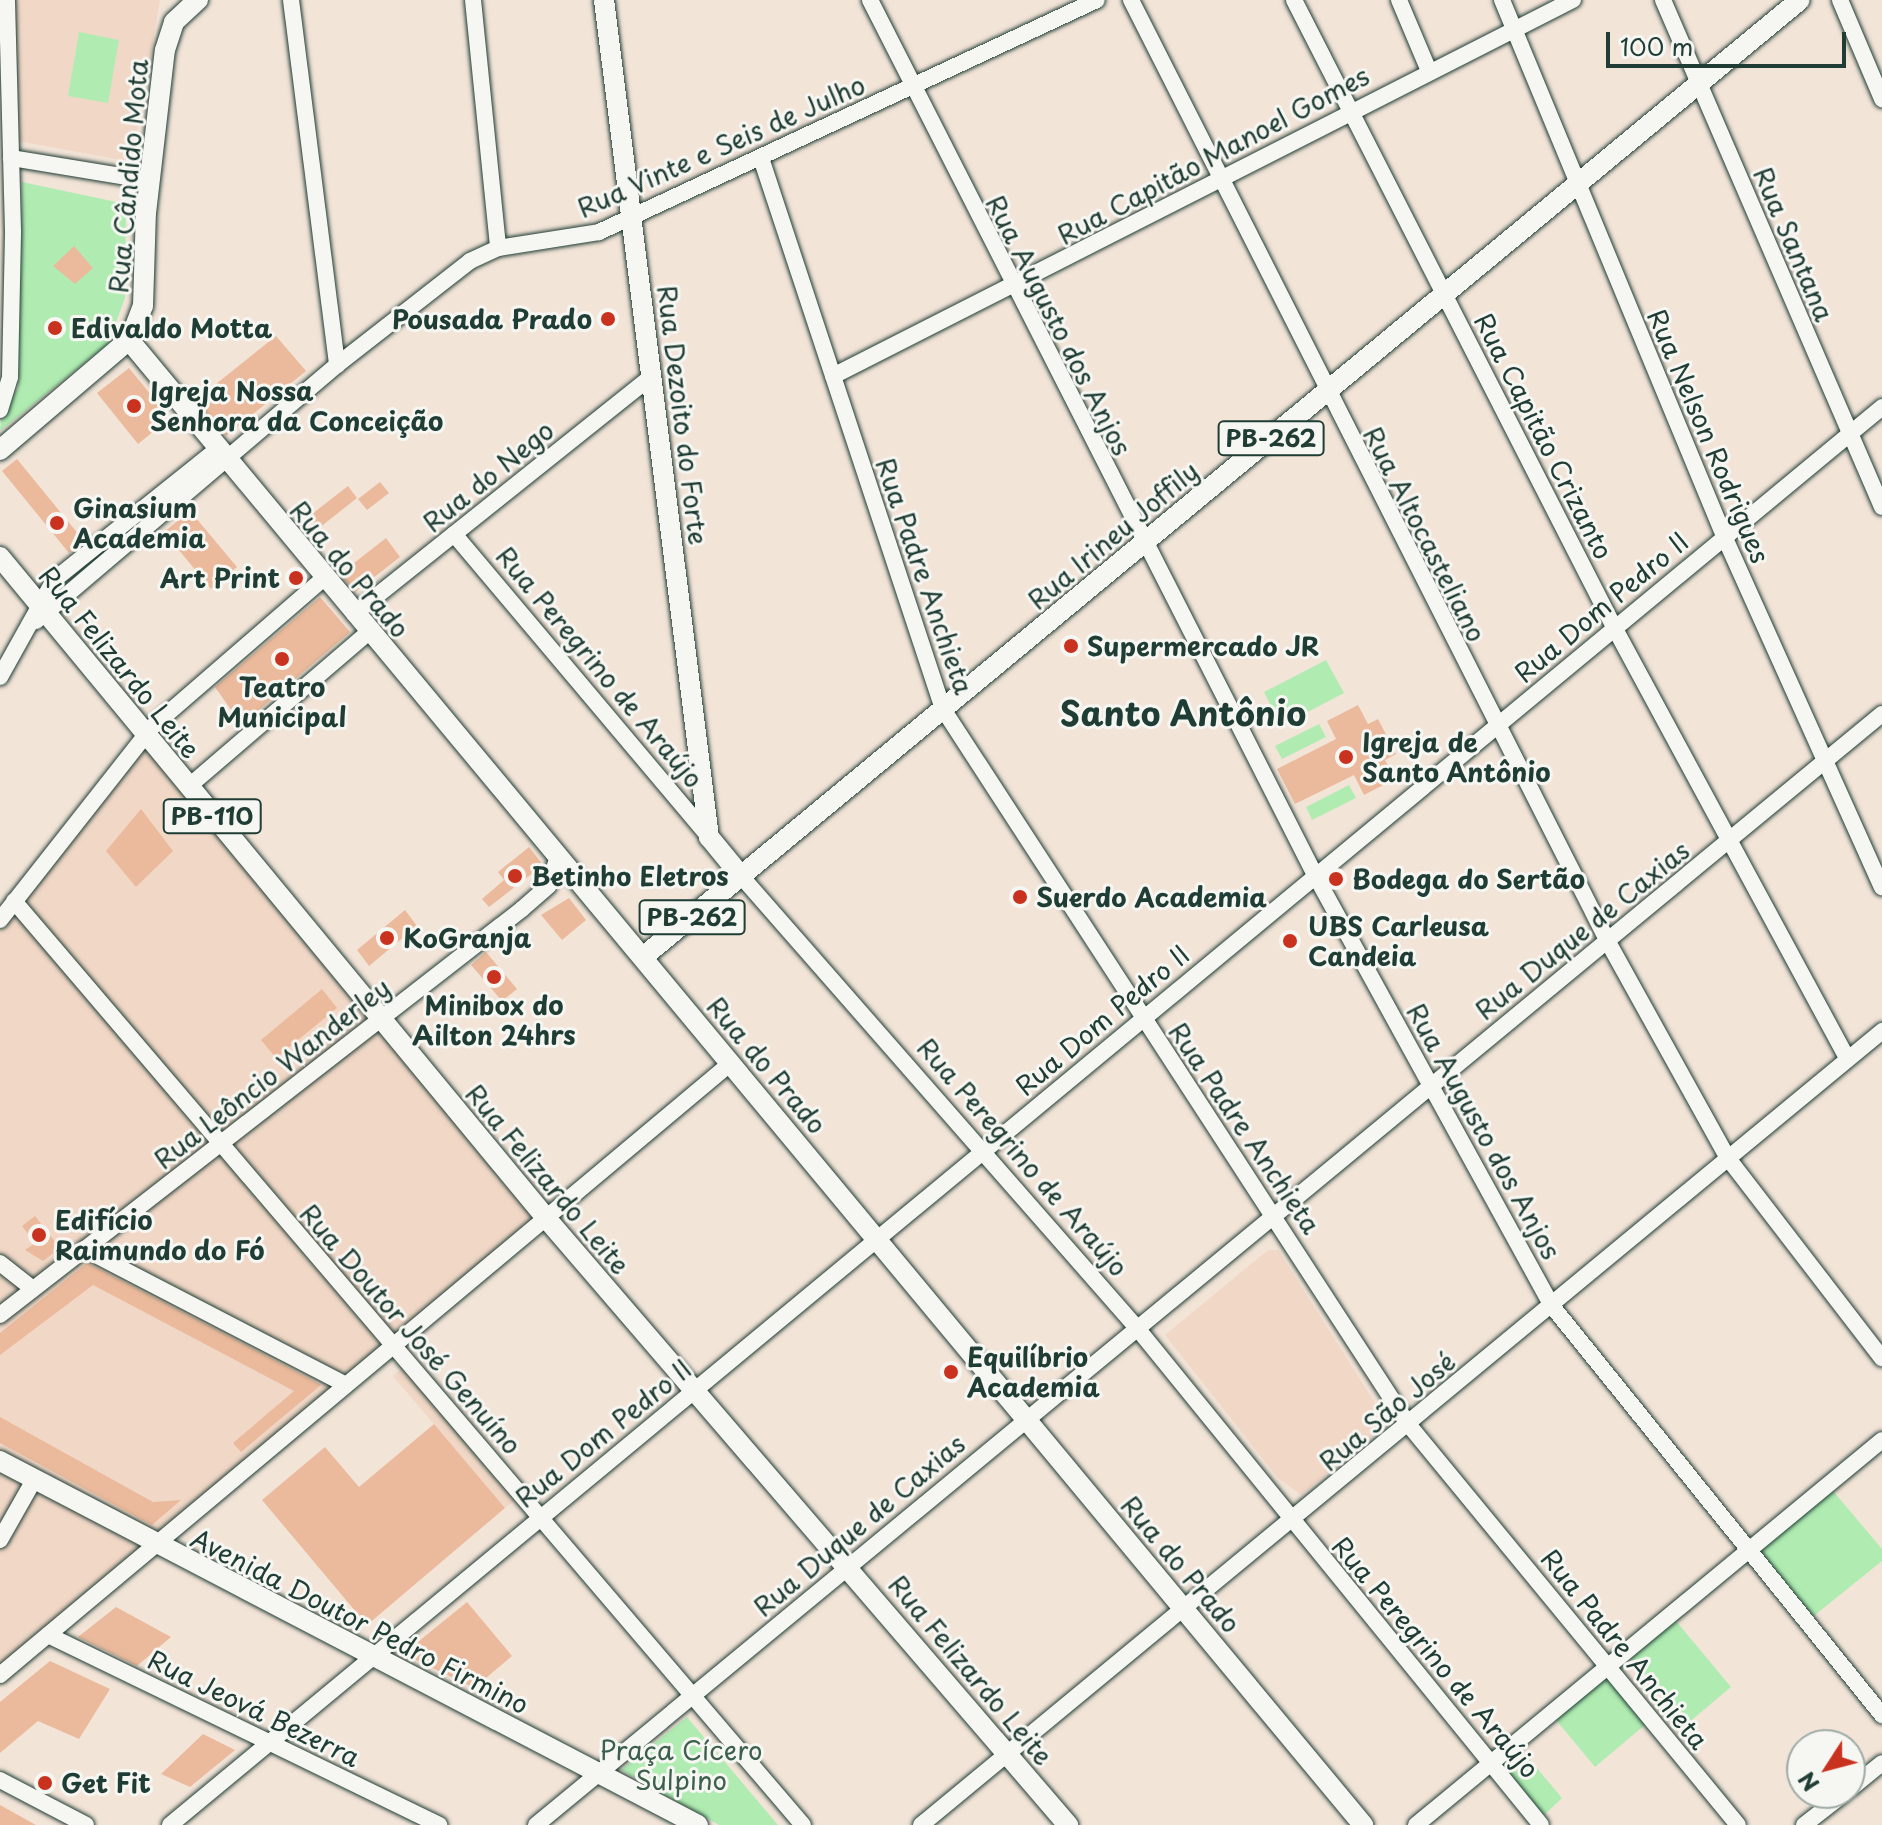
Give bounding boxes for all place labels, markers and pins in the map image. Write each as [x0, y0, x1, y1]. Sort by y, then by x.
place label: Pousada Prado [394, 303, 592, 335]
marker: Pousada Prado [599, 310, 617, 328]
place label: Edivaldo Motta [71, 312, 272, 344]
marker: Edivaldo Motta [46, 319, 64, 337]
place label: Igreja Nossa Senhora da Conceição [150, 375, 443, 436]
marker: Igreja Nossa Senhora da Conceição [125, 397, 143, 415]
place label: Ginasium Academia [73, 492, 206, 554]
marker: Ginasium Academia [48, 514, 66, 532]
place label: Art Print [158, 562, 280, 594]
marker: Art Print [287, 569, 305, 587]
place label: Supermercado JR [1087, 630, 1319, 662]
marker: Supermercado JR [1062, 637, 1080, 655]
marker: Teatro Municipal [273, 650, 291, 668]
place label: Teatro Municipal [218, 671, 346, 732]
place label: Igreja de Santo Antônio [1362, 726, 1551, 788]
marker: Igreja de Santo Antônio [1337, 748, 1355, 766]
place label: Betinho Eletros [531, 860, 729, 892]
place label: Bodega do Sertão [1352, 863, 1587, 895]
marker: Betinho Eletros [506, 867, 524, 885]
marker: Bodega do Sertão [1327, 870, 1345, 888]
place label: Suerdo Academia [1036, 881, 1268, 913]
marker: Suerdo Academia [1011, 888, 1029, 906]
place label: UBS Carleusa Candeia [1308, 910, 1486, 972]
place label: KoGranja [403, 922, 531, 954]
marker: KoGranja [378, 929, 396, 947]
marker: UBS Carleusa Candeia [1279, 930, 1301, 952]
marker: Minibox do Ailton 24hrs [485, 968, 503, 986]
place label: Minibox do Ailton 24hrs [412, 989, 576, 1050]
place label: Edifício Raimundo do Fó [55, 1204, 263, 1266]
marker: Edifício Raimundo do Fó [30, 1226, 48, 1244]
place label: Equilíbrio Academia [967, 1341, 1100, 1402]
marker: Equilíbrio Academia [942, 1363, 960, 1381]
place label: Get Fit [61, 1767, 153, 1799]
marker: Get Fit [36, 1774, 54, 1792]

